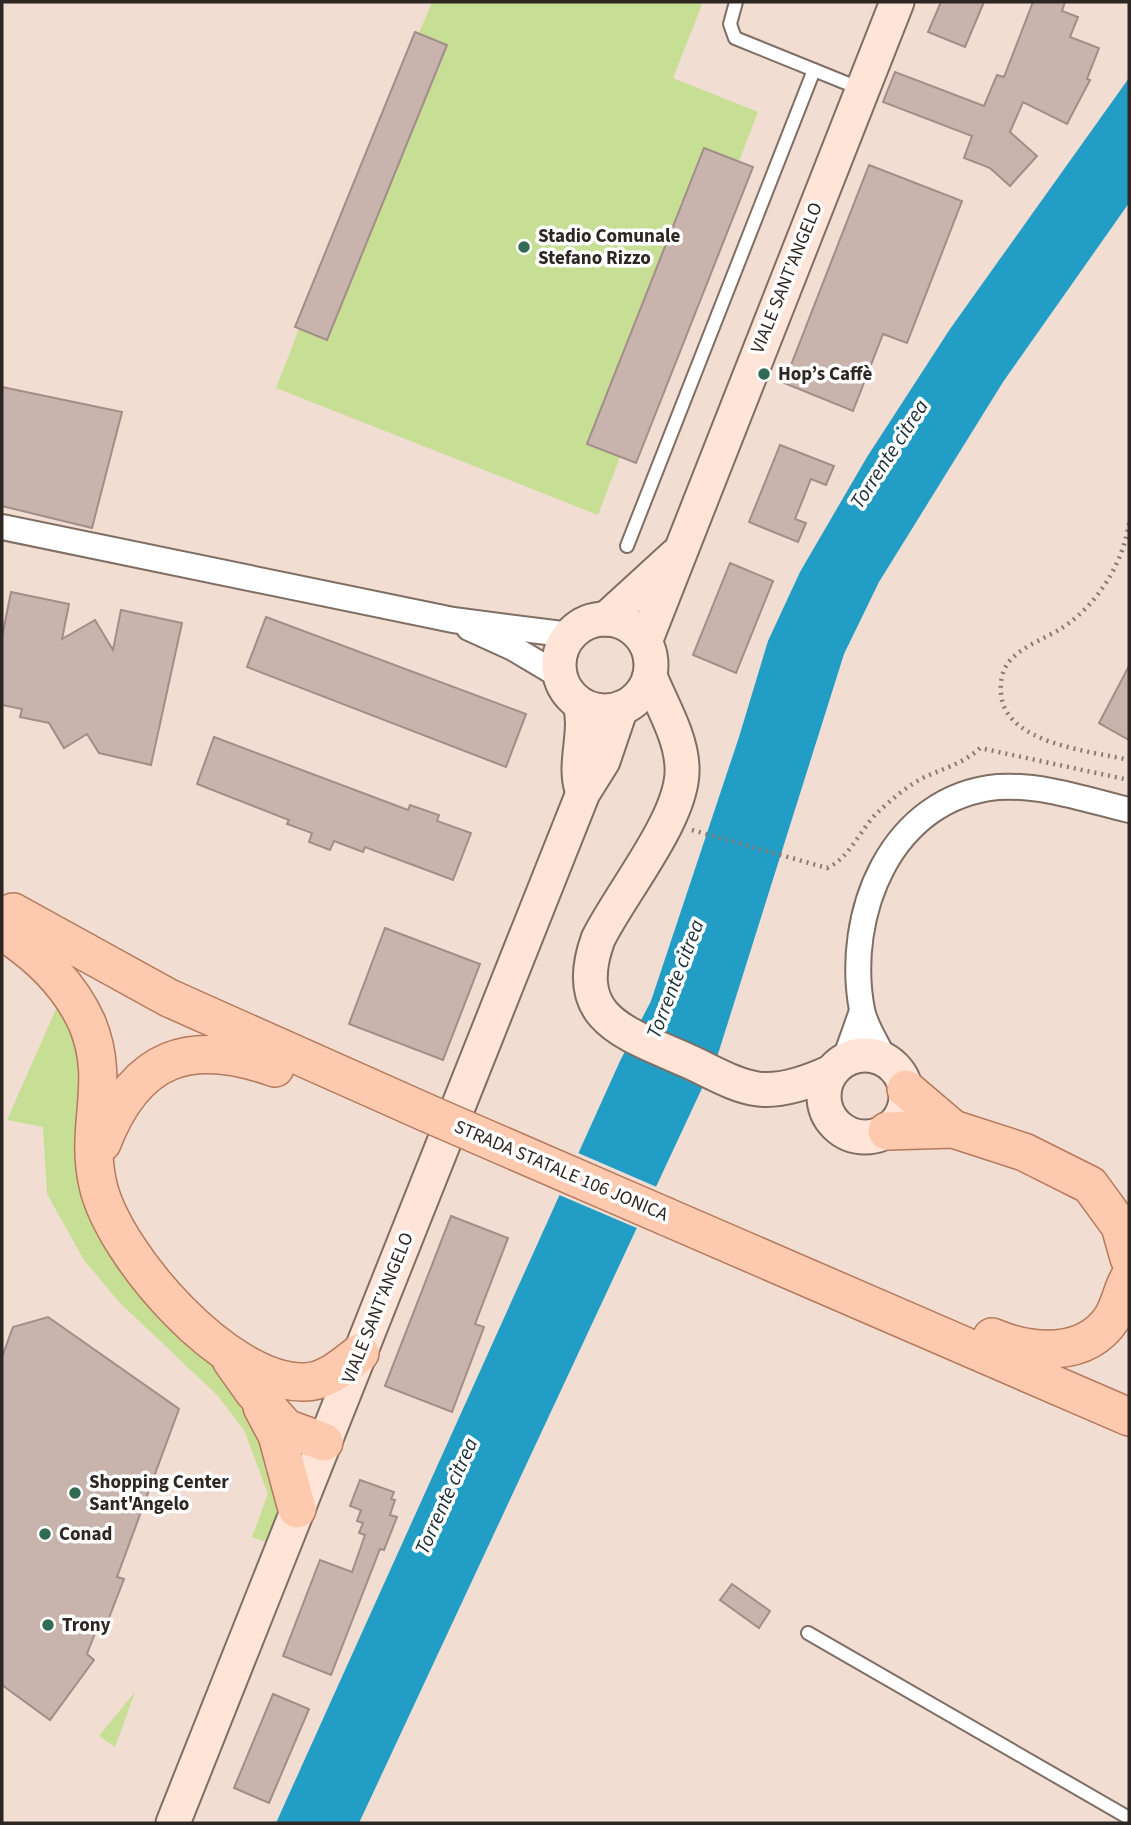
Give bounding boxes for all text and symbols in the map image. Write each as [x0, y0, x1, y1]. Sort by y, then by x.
street label: VIALE SANT'ANGELO [744, 199, 830, 357]
place label: Stadio Comunale Stefano Rizzo [538, 223, 680, 272]
marker: Stadio Comunale Stefano Rizzo [516, 239, 532, 255]
place label: Hop’s Caffè [778, 361, 872, 388]
marker: Hop’s Caffè [756, 366, 772, 382]
water label: Torrente citrea [842, 393, 936, 515]
water label: Torrente citrea [639, 915, 711, 1043]
street label: STRADA STATALE 106 JONICA [450, 1114, 673, 1229]
street label: VIALE SANT'ANGELO [335, 1229, 421, 1387]
water label: Torrente citrea [407, 1433, 485, 1559]
place label: Shopping Center Sant'Angelo [89, 1469, 229, 1518]
marker: Shopping Center Sant'Angelo [67, 1485, 83, 1501]
place label: Conad [59, 1521, 112, 1548]
marker: Conad [37, 1526, 53, 1542]
place label: Trony [62, 1612, 111, 1639]
marker: Trony [40, 1617, 56, 1633]

